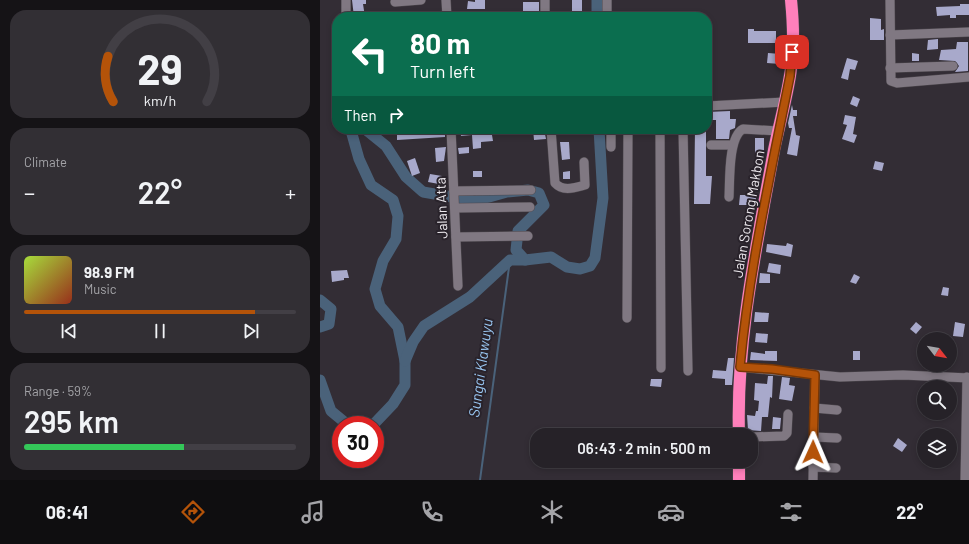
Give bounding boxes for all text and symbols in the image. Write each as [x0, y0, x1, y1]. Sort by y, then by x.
text: 80 m [410, 26, 470, 60]
icon: left [344, 28, 396, 80]
pin [775, 35, 809, 69]
icon: arrive [781, 41, 803, 63]
text: 29 [137, 43, 183, 93]
text: Turn left [410, 60, 476, 82]
text: km/h [144, 91, 176, 108]
icon: right [385, 104, 407, 126]
text: Then [344, 106, 377, 124]
street label: Jalan Sorong Makbon [728, 149, 768, 279]
text: Climate [24, 154, 67, 170]
text: 22° [138, 174, 182, 210]
street label: Jalan Atta [431, 177, 451, 239]
text: − [24, 179, 35, 205]
text: + [285, 179, 296, 205]
text: 98.9 FM [84, 263, 134, 281]
text: Music [84, 281, 117, 297]
water label: Sungai Klawuyu [464, 317, 496, 418]
icon: previous [58, 320, 80, 342]
icon: pause [149, 320, 171, 342]
icon: next [240, 320, 262, 342]
north arrow [917, 332, 957, 372]
map controls [917, 332, 957, 468]
button: search [917, 380, 957, 420]
text: Range · 59% [24, 383, 92, 399]
text: 295 km [24, 403, 119, 439]
speed limit sign: 30 [332, 416, 384, 468]
button: layers [917, 428, 957, 468]
position arrow [792, 431, 834, 473]
text: 06:43 · 2 min · 500 m [577, 439, 711, 457]
icon: directions [179, 498, 207, 526]
icon: music [299, 498, 327, 526]
icon: phone [418, 498, 446, 526]
icon: climate [538, 498, 566, 526]
icon: car [657, 498, 685, 526]
icon: filters [777, 498, 805, 526]
text: 06:41 [46, 501, 88, 523]
text: 22° [896, 501, 923, 523]

